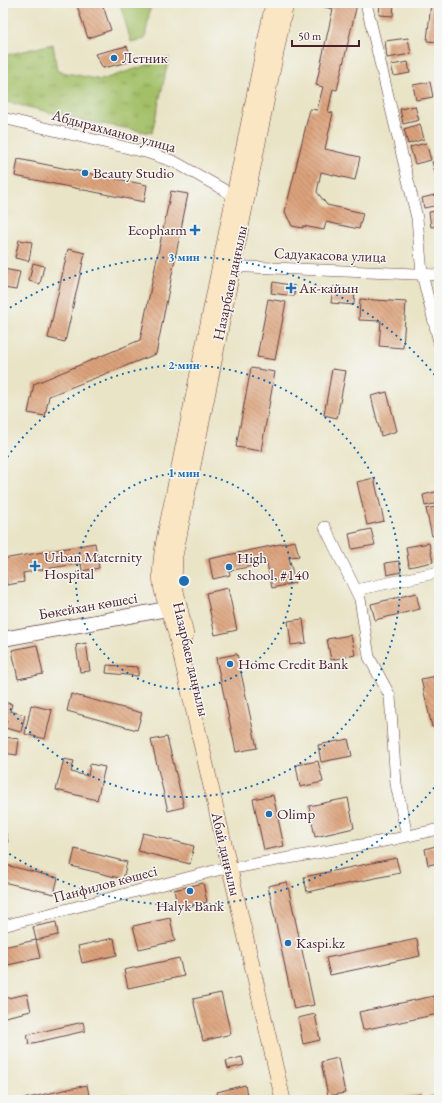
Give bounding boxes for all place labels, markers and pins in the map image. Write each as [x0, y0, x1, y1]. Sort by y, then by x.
place label: Летник [122, 48, 168, 67]
marker: Летник [109, 53, 119, 63]
place label: Beauty Studio [93, 163, 174, 182]
marker: Beauty Studio [80, 168, 90, 178]
place label: Ecopharm [128, 220, 187, 239]
marker: Ecopharm [190, 225, 200, 235]
place label: Ак-кайын [298, 278, 359, 297]
marker: Ак-кайын [286, 283, 296, 293]
place label: Urban Maternity Hospital [44, 547, 142, 583]
place label: High school, #140 [237, 548, 309, 584]
marker: Urban Maternity Hospital [29, 560, 41, 572]
marker: High school, #140 [224, 562, 234, 572]
centre of rings [177, 574, 191, 588]
place label: Home Credit Bank [238, 654, 349, 673]
marker: Home Credit Bank [225, 659, 235, 669]
place label: Olimp [277, 804, 315, 823]
marker: Olimp [264, 809, 274, 819]
marker: Halyk Bank [185, 886, 195, 896]
place label: Halyk Bank [156, 896, 225, 915]
place label: Kaspi.kz [296, 933, 345, 952]
marker: Kaspi.kz [283, 938, 293, 948]

